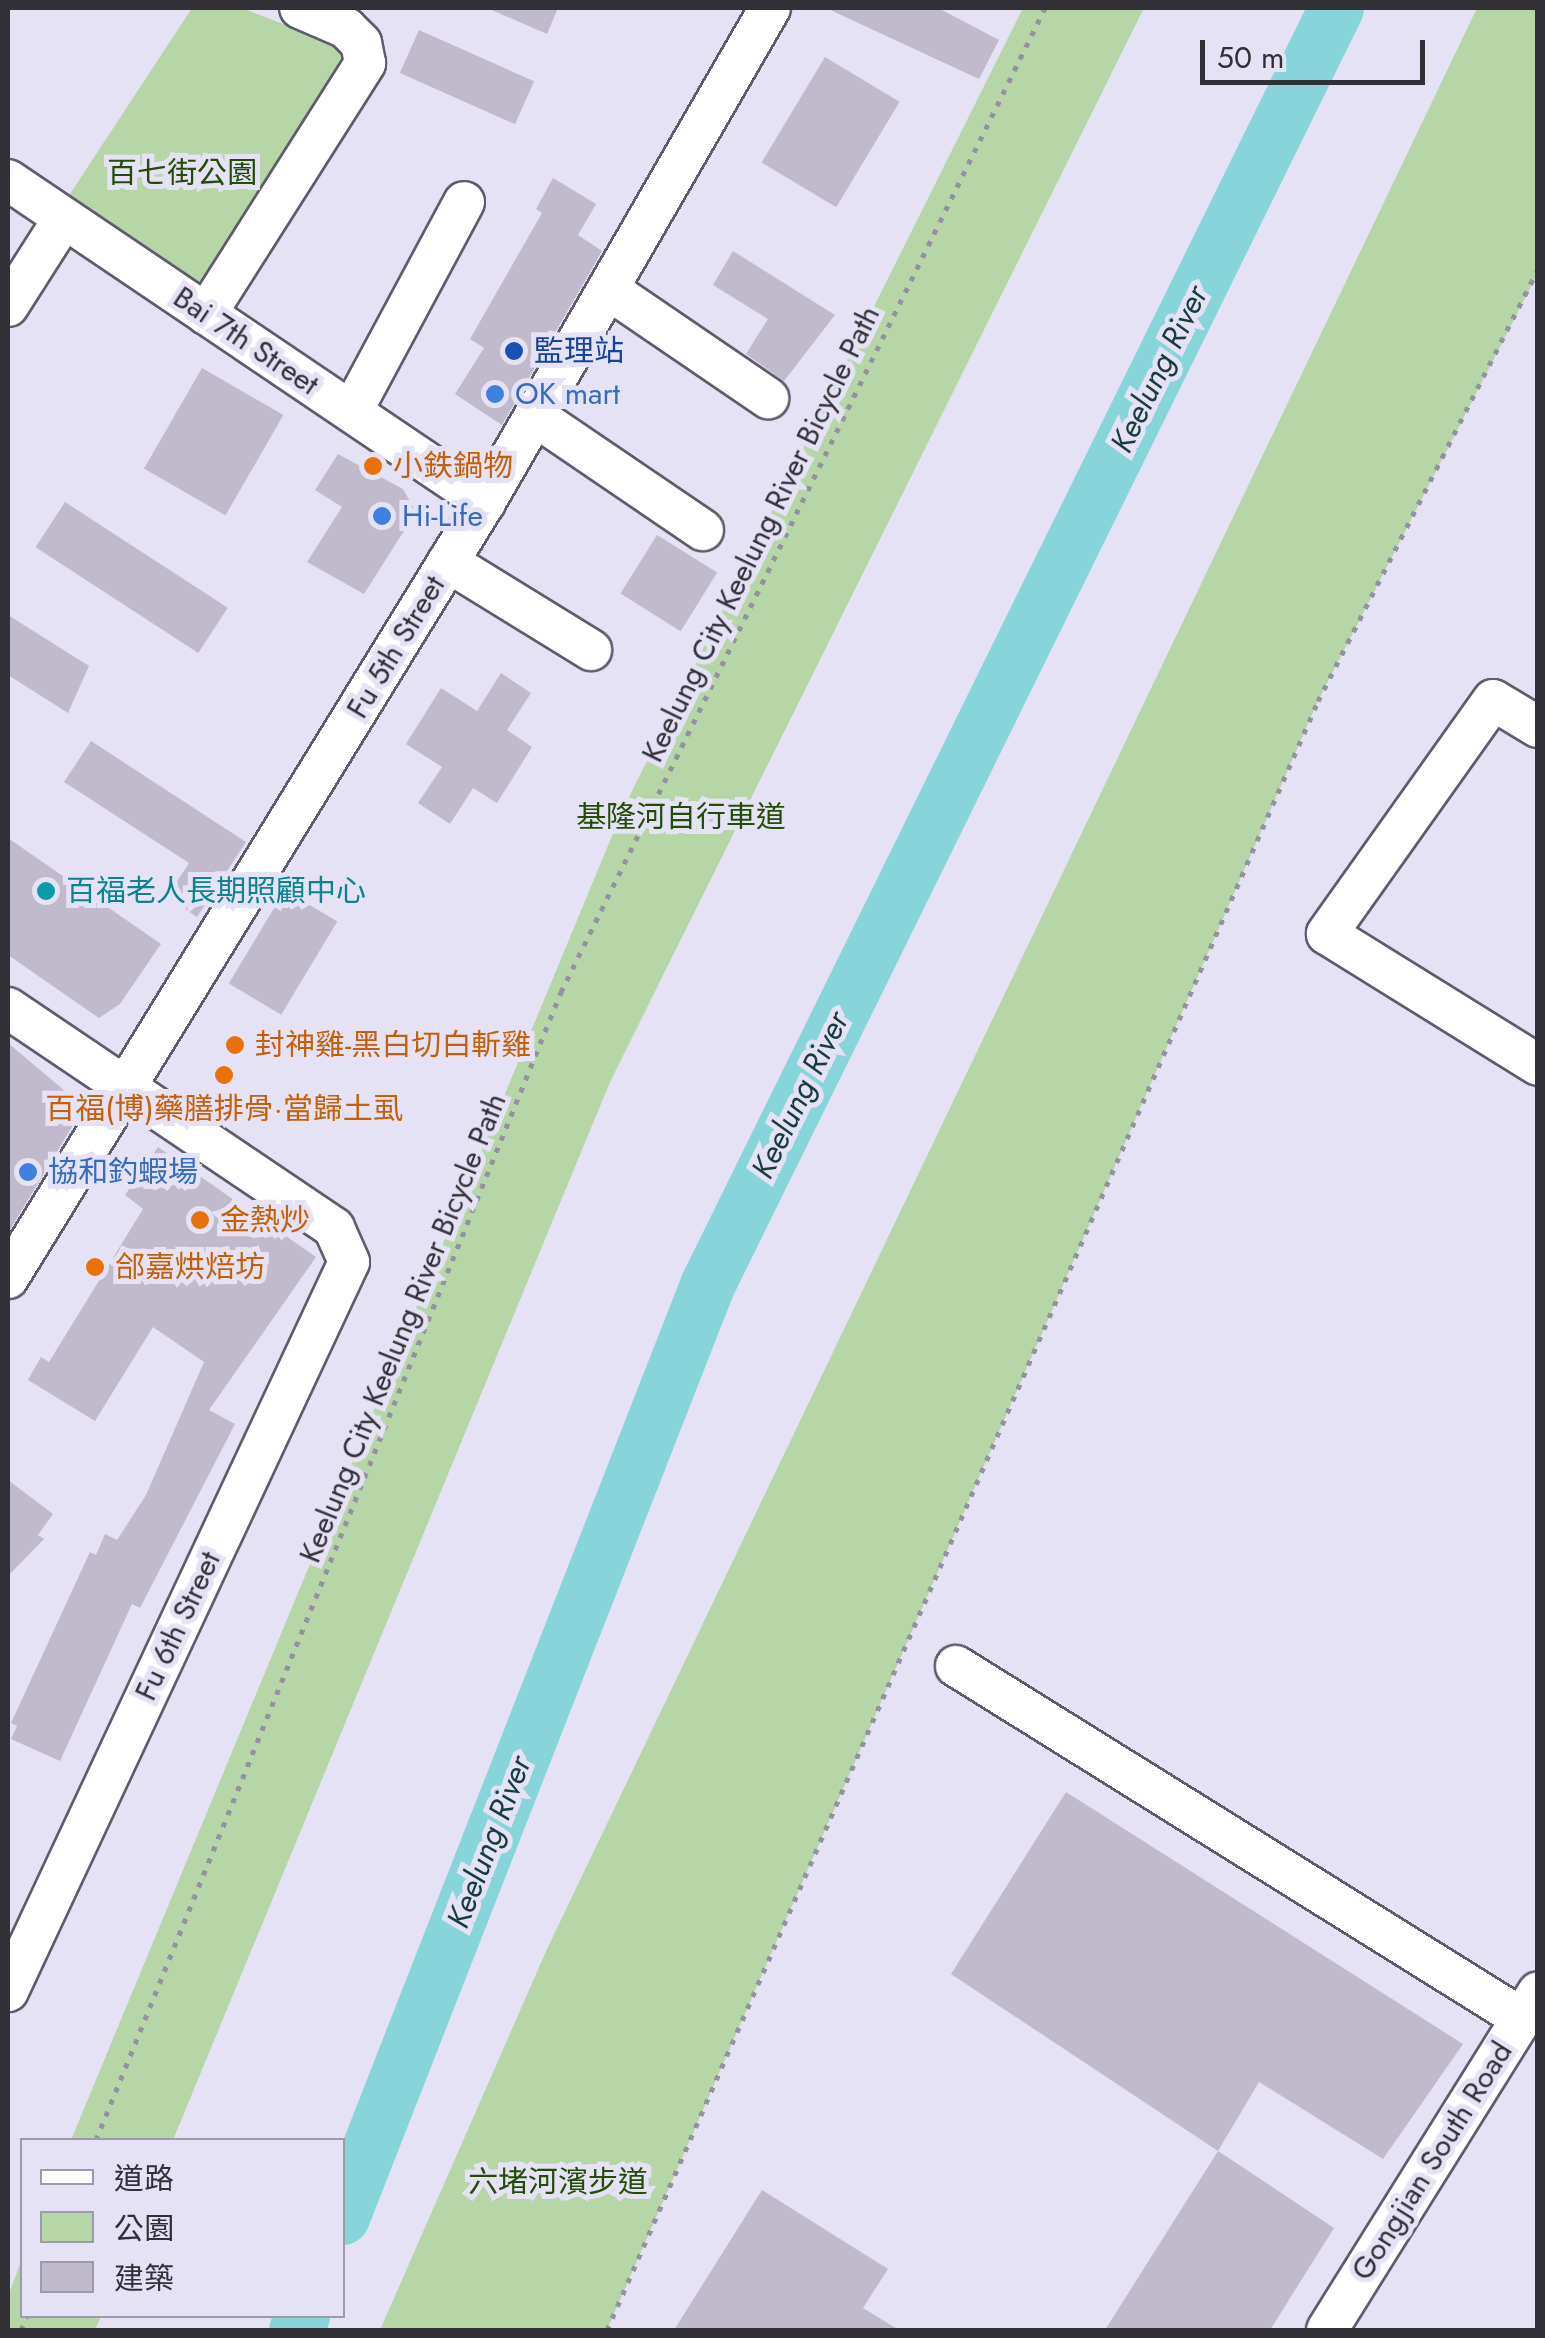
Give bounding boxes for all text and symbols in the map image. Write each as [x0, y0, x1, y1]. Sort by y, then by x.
scale bar [1205, 20, 1430, 82]
text: 50 m [1217, 36, 1284, 79]
park label: 百七街公園 [107, 155, 257, 191]
street label: Bai 7th Street [167, 279, 325, 403]
water label: Keelung River [1102, 279, 1216, 459]
street label: Keelung City Keelung River Bicycle Path [635, 300, 887, 768]
place label: 監理站 [534, 333, 624, 369]
marker: 監理站 [503, 340, 525, 362]
place label: OK mart [515, 376, 620, 412]
marker: OK mart [484, 383, 506, 405]
place label: 小鉄鍋物 [393, 448, 513, 484]
marker: 小鉄鍋物 [362, 455, 384, 477]
place label: Hi-Life [402, 498, 483, 534]
marker: Hi-Life [371, 505, 393, 527]
street label: Fu 5th Street [339, 569, 453, 725]
park label: 基隆河自行車道 [576, 799, 786, 835]
place label: 百福老人長期照顧中心 [66, 873, 366, 909]
marker: 百福老人長期照顧中心 [35, 880, 57, 902]
water label: Keelung River [743, 1005, 857, 1185]
place label: 封神雞-黑白切白斬雞 [255, 1027, 531, 1063]
marker: 封神雞-黑白切白斬雞 [224, 1034, 246, 1056]
marker: 百福(博)藥膳排骨·當歸土虱 [213, 1064, 235, 1086]
street label: Keelung City Keelung River Bicycle Path [292, 1088, 514, 1568]
place label: 百福(博)藥膳排骨·當歸土虱 [45, 1091, 403, 1127]
place label: 協和釣蝦場 [48, 1154, 198, 1190]
marker: 協和釣蝦場 [17, 1161, 39, 1183]
place label: 金熱炒 [220, 1202, 310, 1238]
marker: 金熱炒 [189, 1209, 211, 1231]
place label: 郃嘉烘焙坊 [115, 1249, 265, 1285]
marker: 郃嘉烘焙坊 [84, 1256, 106, 1278]
street label: Fu 6th Street [128, 1546, 228, 1706]
water label: Keelung River [439, 1751, 539, 1933]
street label: Gongjian South Road [1344, 2035, 1520, 2287]
legend [20, 2138, 345, 2318]
text: 道路 [114, 2157, 174, 2200]
park label: 六堵河濱步道 [468, 2164, 648, 2200]
text: 公園 [114, 2207, 174, 2250]
text: 建築 [114, 2257, 174, 2300]

